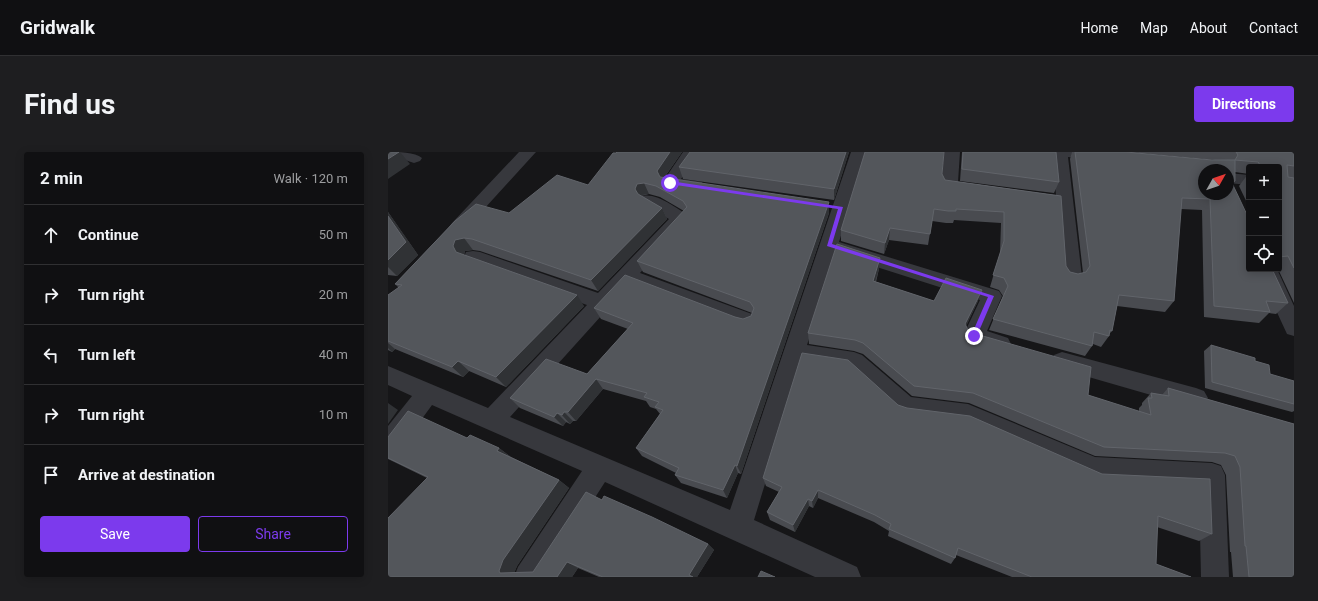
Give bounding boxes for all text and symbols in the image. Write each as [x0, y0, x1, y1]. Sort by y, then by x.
text: Gridwalk [20, 16, 95, 39]
text: Home [1080, 20, 1118, 36]
text: Map [1140, 20, 1168, 36]
text: About [1190, 20, 1227, 36]
text: Contact [1249, 20, 1298, 36]
button: Directions [1194, 86, 1294, 122]
text: Find us [24, 88, 115, 121]
north arrow [1198, 164, 1234, 200]
map controls [1246, 164, 1282, 272]
button: + [1246, 164, 1282, 200]
text: 2 min [40, 168, 83, 188]
text: Walk · 120 m [273, 171, 348, 186]
route start [661, 174, 679, 192]
button: − [1246, 200, 1282, 236]
icon: ahead [40, 224, 62, 246]
text: Continue [78, 226, 139, 244]
text: 50 m [319, 227, 348, 242]
button: locate [1246, 236, 1282, 272]
icon: right [40, 284, 62, 306]
text: Turn right [78, 286, 144, 304]
text: 20 m [319, 287, 348, 302]
route end [965, 327, 983, 345]
icon: left [40, 344, 62, 366]
text: Turn left [78, 346, 135, 364]
text: 40 m [319, 347, 348, 362]
icon: right [40, 404, 62, 426]
text: Turn right [78, 406, 144, 424]
text: 10 m [319, 407, 348, 422]
icon: arrive [40, 464, 62, 486]
text: Arrive at destination [78, 466, 215, 484]
button: Save [40, 516, 190, 552]
button: Share [198, 516, 348, 552]

